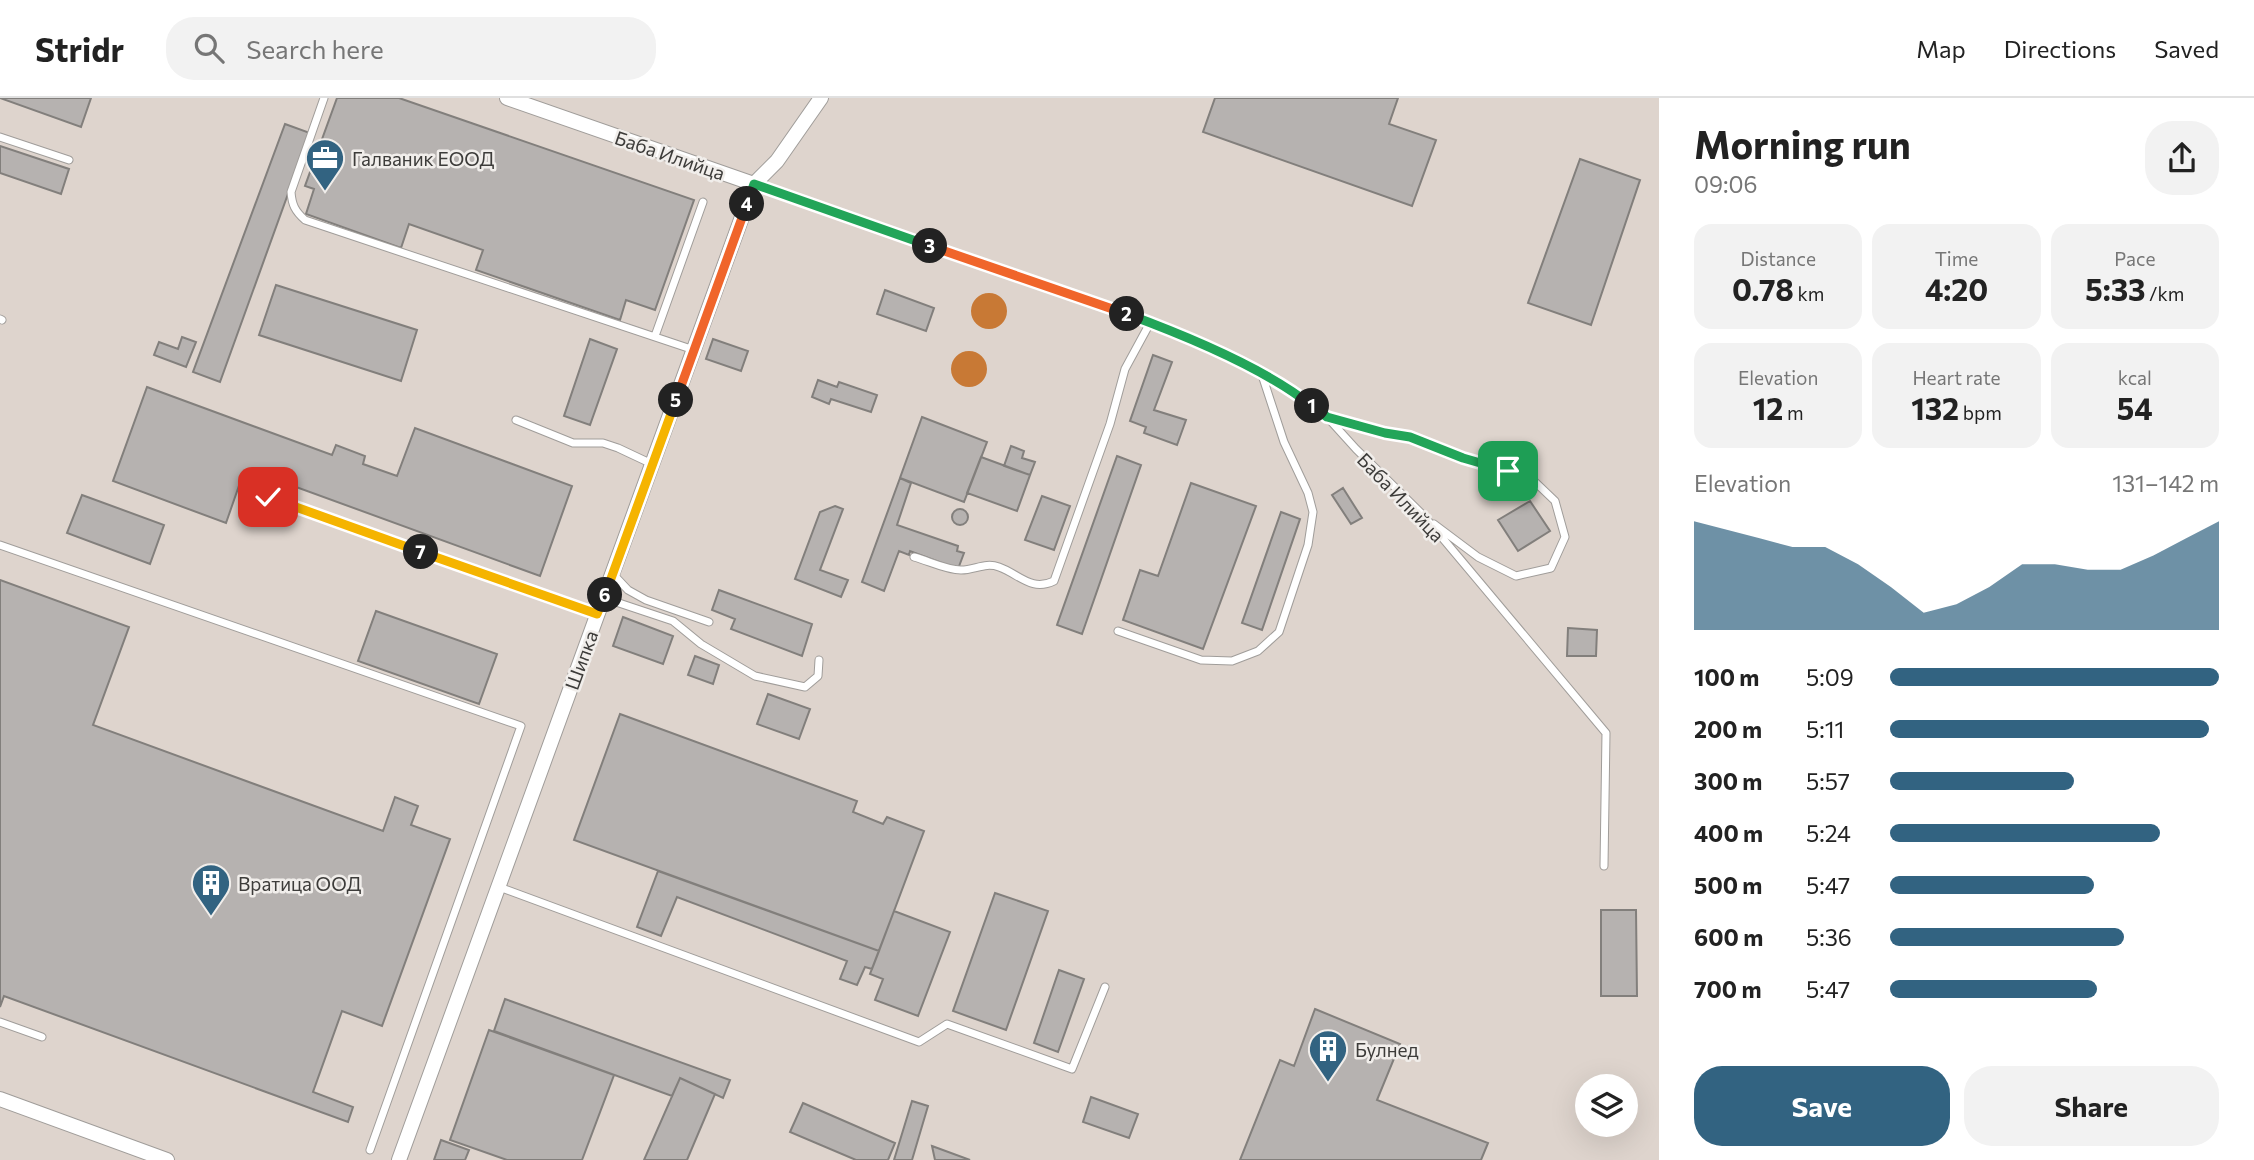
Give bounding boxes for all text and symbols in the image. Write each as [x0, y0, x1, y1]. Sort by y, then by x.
search box [166, 17, 656, 80]
text: Stridr [35, 28, 124, 69]
icon: search [190, 29, 228, 67]
text: Search here [246, 33, 384, 64]
text: Map [1916, 34, 1966, 63]
text: Directions [2004, 34, 2116, 63]
text: Saved [2154, 34, 2219, 63]
text: Morning run [1694, 120, 1911, 167]
button: share [2145, 121, 2219, 195]
street label: Баба Илийца [612, 125, 728, 185]
office icon: Галваник ЕООД [304, 137, 346, 192]
place label: Галваник ЕООД [352, 147, 494, 170]
text: 09:06 [1694, 170, 1757, 198]
pin: 4 [730, 186, 764, 222]
text: 4 [741, 192, 752, 215]
pin: 3 [912, 228, 948, 264]
text: 3 [924, 234, 935, 257]
text: Distance [1740, 247, 1816, 270]
text: Time [1935, 247, 1978, 270]
text: Pace [2114, 247, 2155, 270]
text: 0.78 [1732, 270, 1794, 307]
text: 4:20 [1925, 270, 1988, 307]
text: 5:33 [2085, 270, 2145, 307]
text: km [1794, 282, 1824, 305]
text: /km [2145, 282, 2184, 305]
pin: 2 [1110, 296, 1144, 332]
text: 2 [1121, 302, 1132, 325]
text: Elevation [1738, 366, 1818, 389]
text: Heart rate [1912, 366, 2001, 389]
text: kcal [2118, 366, 2152, 389]
pin: 5 [658, 382, 694, 418]
text: 5 [670, 388, 681, 411]
pin: 1 [1294, 388, 1330, 424]
text: 12 [1753, 389, 1783, 426]
text: 132 [1911, 389, 1959, 426]
text: 54 [2117, 389, 2153, 426]
text: 1 [1307, 394, 1316, 417]
text: m [1783, 401, 1804, 424]
text: bpm [1959, 401, 2002, 424]
pin [1478, 441, 1538, 501]
street label: Баба Илийца [1353, 448, 1449, 546]
icon: arrive [1489, 452, 1527, 490]
pin [238, 467, 298, 527]
text: Elevation [1694, 469, 1791, 497]
text: 131–142 m [2112, 469, 2219, 497]
icon: check [249, 478, 287, 516]
pin: 7 [404, 534, 438, 570]
text: 7 [415, 540, 426, 563]
pin: 6 [588, 578, 622, 612]
text: 6 [599, 583, 610, 606]
street label: Шипка [560, 627, 602, 693]
text: 100 m [1694, 663, 1759, 691]
text: 5:09 [1806, 663, 1854, 691]
text: 200 m [1694, 715, 1762, 743]
text: 5:11 [1806, 715, 1844, 743]
text: 300 m [1694, 767, 1762, 795]
text: 5:57 [1806, 767, 1850, 795]
text: 400 m [1694, 819, 1763, 847]
text: 5:24 [1806, 819, 1851, 847]
building icon: Вратица ООД [190, 862, 232, 917]
text: 500 m [1694, 871, 1762, 899]
text: 5:47 [1806, 871, 1850, 899]
place label: Вратица ООД [238, 872, 361, 895]
text: 600 m [1694, 923, 1763, 951]
text: 5:36 [1806, 923, 1852, 951]
text: 700 m [1694, 975, 1762, 1003]
text: 5:47 [1806, 975, 1850, 1003]
building icon: Булнед [1307, 1028, 1349, 1083]
place label: Булнед [1355, 1038, 1419, 1061]
button: Save [1694, 1066, 1950, 1146]
button: Share [1964, 1066, 2219, 1146]
map controls [1575, 1074, 1638, 1137]
button: layers [1575, 1074, 1638, 1137]

